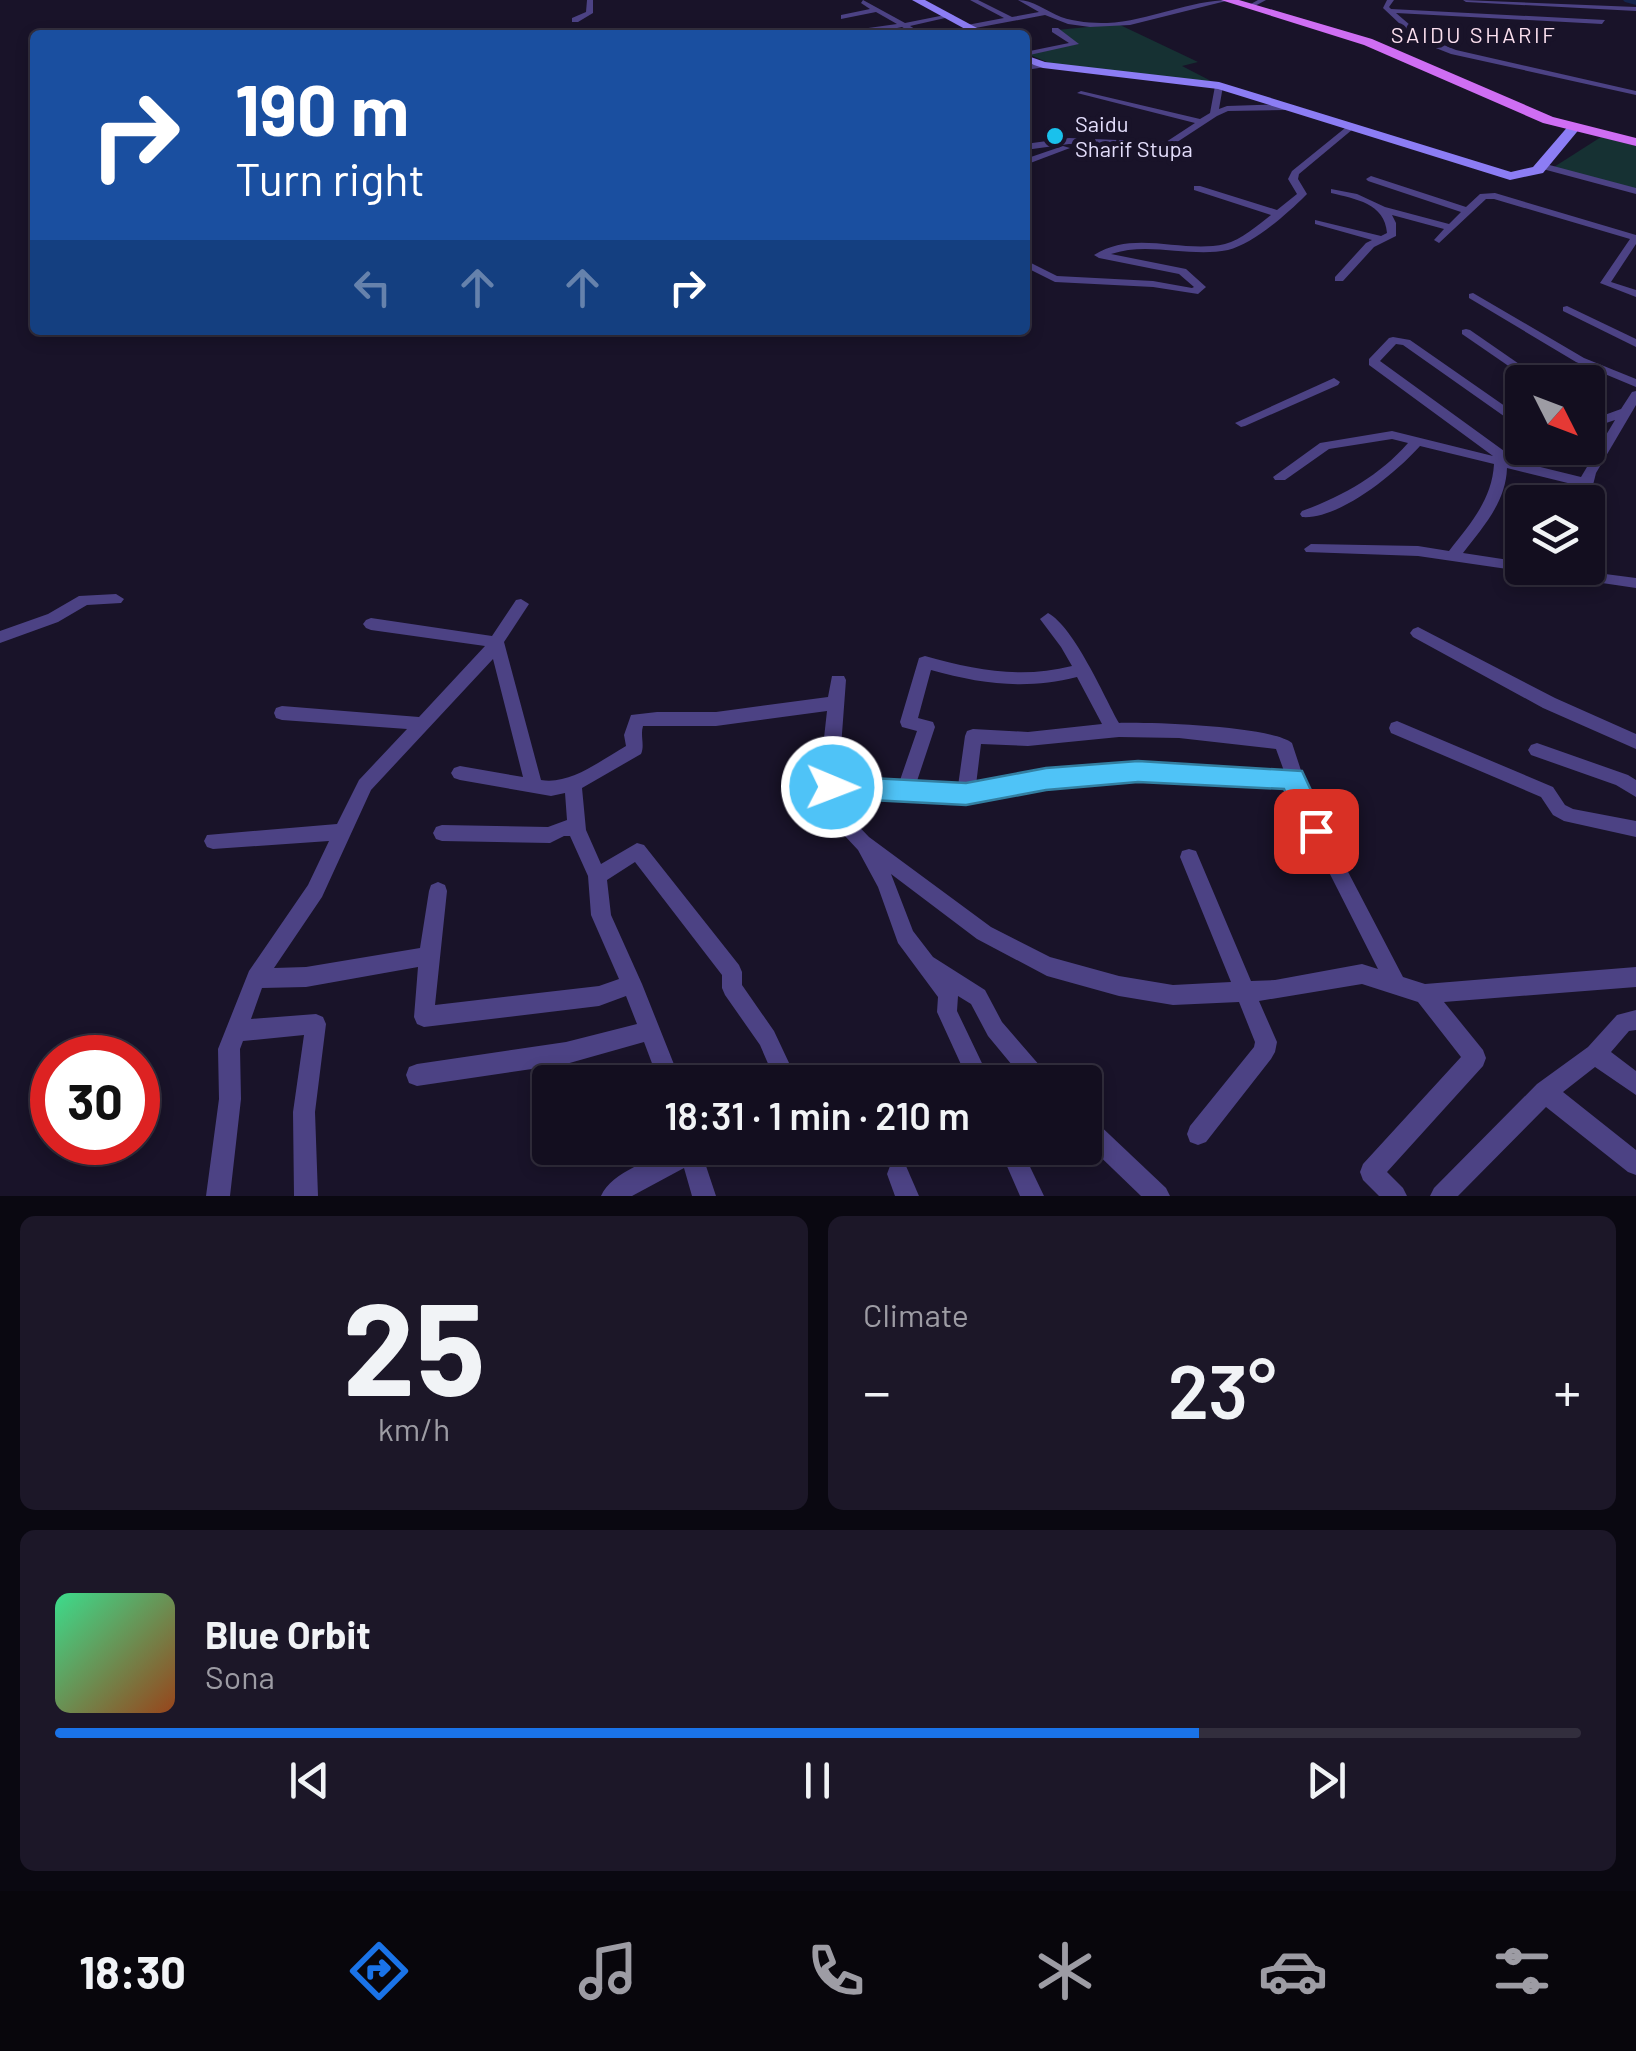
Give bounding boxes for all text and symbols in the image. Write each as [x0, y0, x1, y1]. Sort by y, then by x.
district label: SAIDU SHARIF [1391, 21, 1557, 47]
text: 190 m [235, 66, 409, 150]
icon: right [70, 70, 200, 200]
place label: Saidu Sharif Stupa [1075, 110, 1193, 161]
marker: Saidu Sharif Stupa [1044, 125, 1066, 147]
text: Turn right [235, 151, 425, 205]
icon: left [345, 260, 400, 315]
icon: ahead [450, 260, 505, 315]
icon: ahead [555, 260, 610, 315]
icon: right [660, 260, 715, 315]
north arrow [1505, 365, 1605, 465]
map controls [1505, 365, 1605, 585]
button: layers [1505, 485, 1605, 585]
position arrow [780, 735, 884, 839]
pin [1274, 789, 1359, 874]
icon: arrive [1289, 804, 1344, 859]
speed limit sign: 30 [30, 1035, 160, 1165]
text: 18:31 · 1 min · 210 m [664, 1092, 970, 1138]
text: 25 [343, 1266, 485, 1422]
text: Climate [863, 1295, 969, 1333]
text: 23° [1168, 1344, 1276, 1434]
text: − [863, 1357, 891, 1423]
text: + [1553, 1357, 1581, 1423]
text: km/h [378, 1409, 450, 1447]
text: Blue Orbit [205, 1611, 371, 1657]
text: Sona [205, 1657, 275, 1695]
icon: previous [282, 1753, 337, 1808]
icon: pause [790, 1753, 845, 1808]
icon: next [1299, 1753, 1354, 1808]
icon: directions [344, 1936, 414, 2006]
icon: music [573, 1936, 643, 2006]
icon: phone [801, 1936, 871, 2006]
icon: climate [1030, 1936, 1100, 2006]
icon: car [1258, 1936, 1328, 2006]
icon: filters [1487, 1936, 1557, 2006]
text: 18:30 [79, 1944, 186, 1998]

